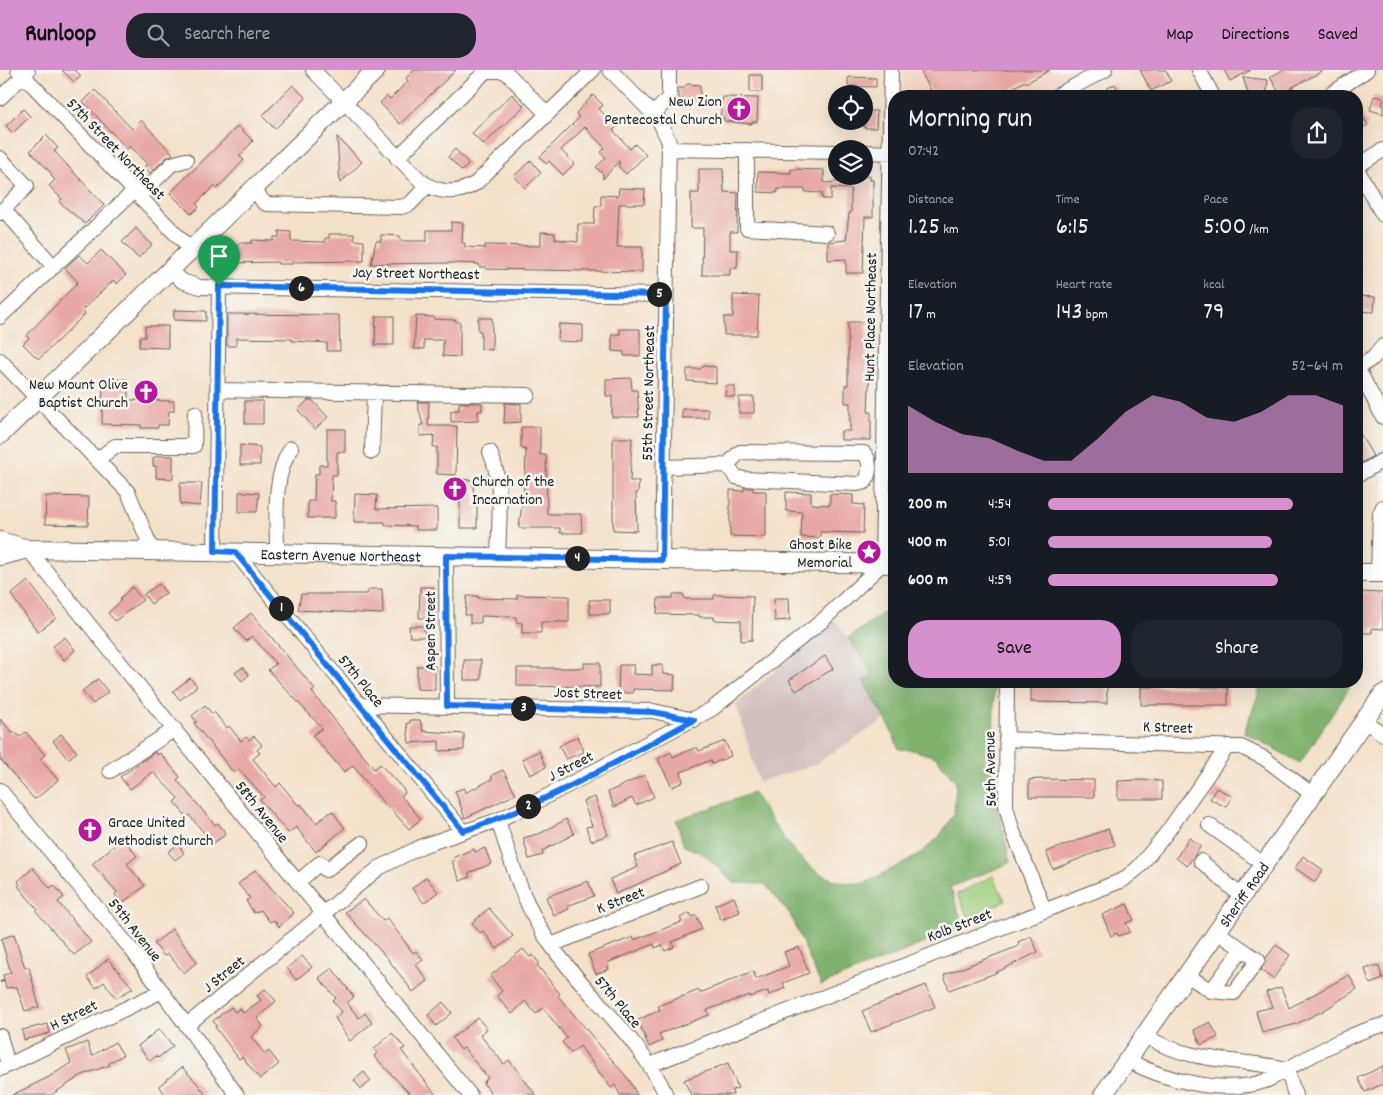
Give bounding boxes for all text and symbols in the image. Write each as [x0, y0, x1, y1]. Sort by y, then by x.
search box [126, 13, 476, 58]
text: Runloop [25, 18, 96, 52]
icon: search [144, 21, 172, 49]
text: Search here [184, 22, 270, 49]
text: Map [1166, 23, 1193, 48]
text: Directions [1221, 23, 1290, 48]
text: Saved [1318, 23, 1358, 48]
map controls [828, 85, 873, 185]
button: locate [828, 85, 873, 130]
place label: New Zion Pentecostal Church [604, 91, 722, 132]
street label: 57th Street Northeast [60, 93, 170, 206]
church icon: New Zion Pentecostal Church [726, 96, 752, 122]
text: Morning run [908, 101, 1032, 141]
button: share [1291, 107, 1343, 159]
button: layers [828, 140, 873, 185]
text: 07:42 [908, 140, 939, 163]
text: Distance [908, 190, 954, 210]
text: Time [1056, 190, 1080, 210]
text: Pace [1203, 190, 1228, 210]
text: 1.25 [908, 210, 940, 246]
text: 6:15 [1056, 210, 1089, 246]
text: 5:00 [1203, 210, 1246, 246]
text: km [940, 220, 959, 240]
text: /km [1246, 220, 1269, 240]
pin [198, 235, 240, 286]
icon: arrive [205, 242, 233, 270]
street label: Hunt Place Northeast [859, 252, 884, 382]
street label: Jay Street Northeast [352, 262, 480, 287]
text: Elevation [908, 275, 957, 295]
text: Heart rate [1056, 275, 1112, 295]
text: kcal [1203, 275, 1225, 295]
pin: 6 [288, 276, 314, 300]
text: 6 [298, 278, 305, 298]
pin: 5 [646, 282, 672, 306]
text: 5 [656, 284, 663, 304]
text: 17 [908, 295, 923, 331]
text: 143 [1056, 295, 1083, 331]
text: 79 [1203, 295, 1224, 331]
text: m [923, 305, 936, 325]
text: bpm [1083, 305, 1108, 325]
street label: 55th Street Northeast [637, 325, 662, 461]
text: Elevation [908, 355, 964, 378]
text: 52–64 m [1292, 355, 1343, 378]
place label: New Mount Olive Baptist Church [29, 374, 128, 415]
church icon: New Mount Olive Baptist Church [133, 379, 159, 405]
place label: Church of the Incarnation [472, 471, 554, 512]
church icon: Church of the Incarnation [442, 476, 468, 502]
text: 200 m [908, 493, 947, 516]
text: 4:54 [988, 493, 1011, 516]
text: 400 m [908, 531, 947, 554]
text: 5:01 [988, 531, 1010, 554]
place label: Ghost Bike Memorial [789, 534, 852, 575]
place icon: Ghost Bike Memorial [856, 539, 882, 565]
street label: Eastern Avenue Northeast [260, 544, 421, 570]
pin: 4 [564, 546, 590, 570]
text: 4 [575, 548, 580, 568]
text: 600 m [908, 569, 948, 592]
text: 4:59 [988, 569, 1012, 592]
street label: Aspen Street [420, 591, 443, 671]
pin: 1 [268, 596, 294, 620]
text: 1 [280, 598, 283, 618]
button: Save [908, 620, 1121, 678]
button: Share [1131, 620, 1343, 678]
street label: 57th Place [331, 650, 389, 713]
street label: Jost Street [553, 682, 622, 707]
pin: 3 [510, 696, 536, 720]
text: 3 [520, 698, 527, 718]
street label: K Street [1143, 716, 1193, 741]
street label: 56th Avenue [979, 731, 1004, 807]
street label: J Street [544, 746, 598, 788]
street label: 58th Avenue [229, 776, 293, 849]
pin: 2 [516, 794, 540, 818]
text: 2 [525, 796, 532, 816]
place label: Grace United Methodist Church [108, 812, 213, 853]
church icon: Grace United Methodist Church [77, 817, 103, 843]
street label: Sheriff Road [1214, 858, 1276, 933]
street label: K Street [593, 882, 648, 921]
street label: 59th Avenue [102, 894, 166, 967]
street label: Kolb Street [924, 903, 996, 949]
street label: J Street [199, 951, 251, 999]
street label: 57th Place [588, 971, 646, 1034]
street label: H Street [46, 995, 102, 1038]

